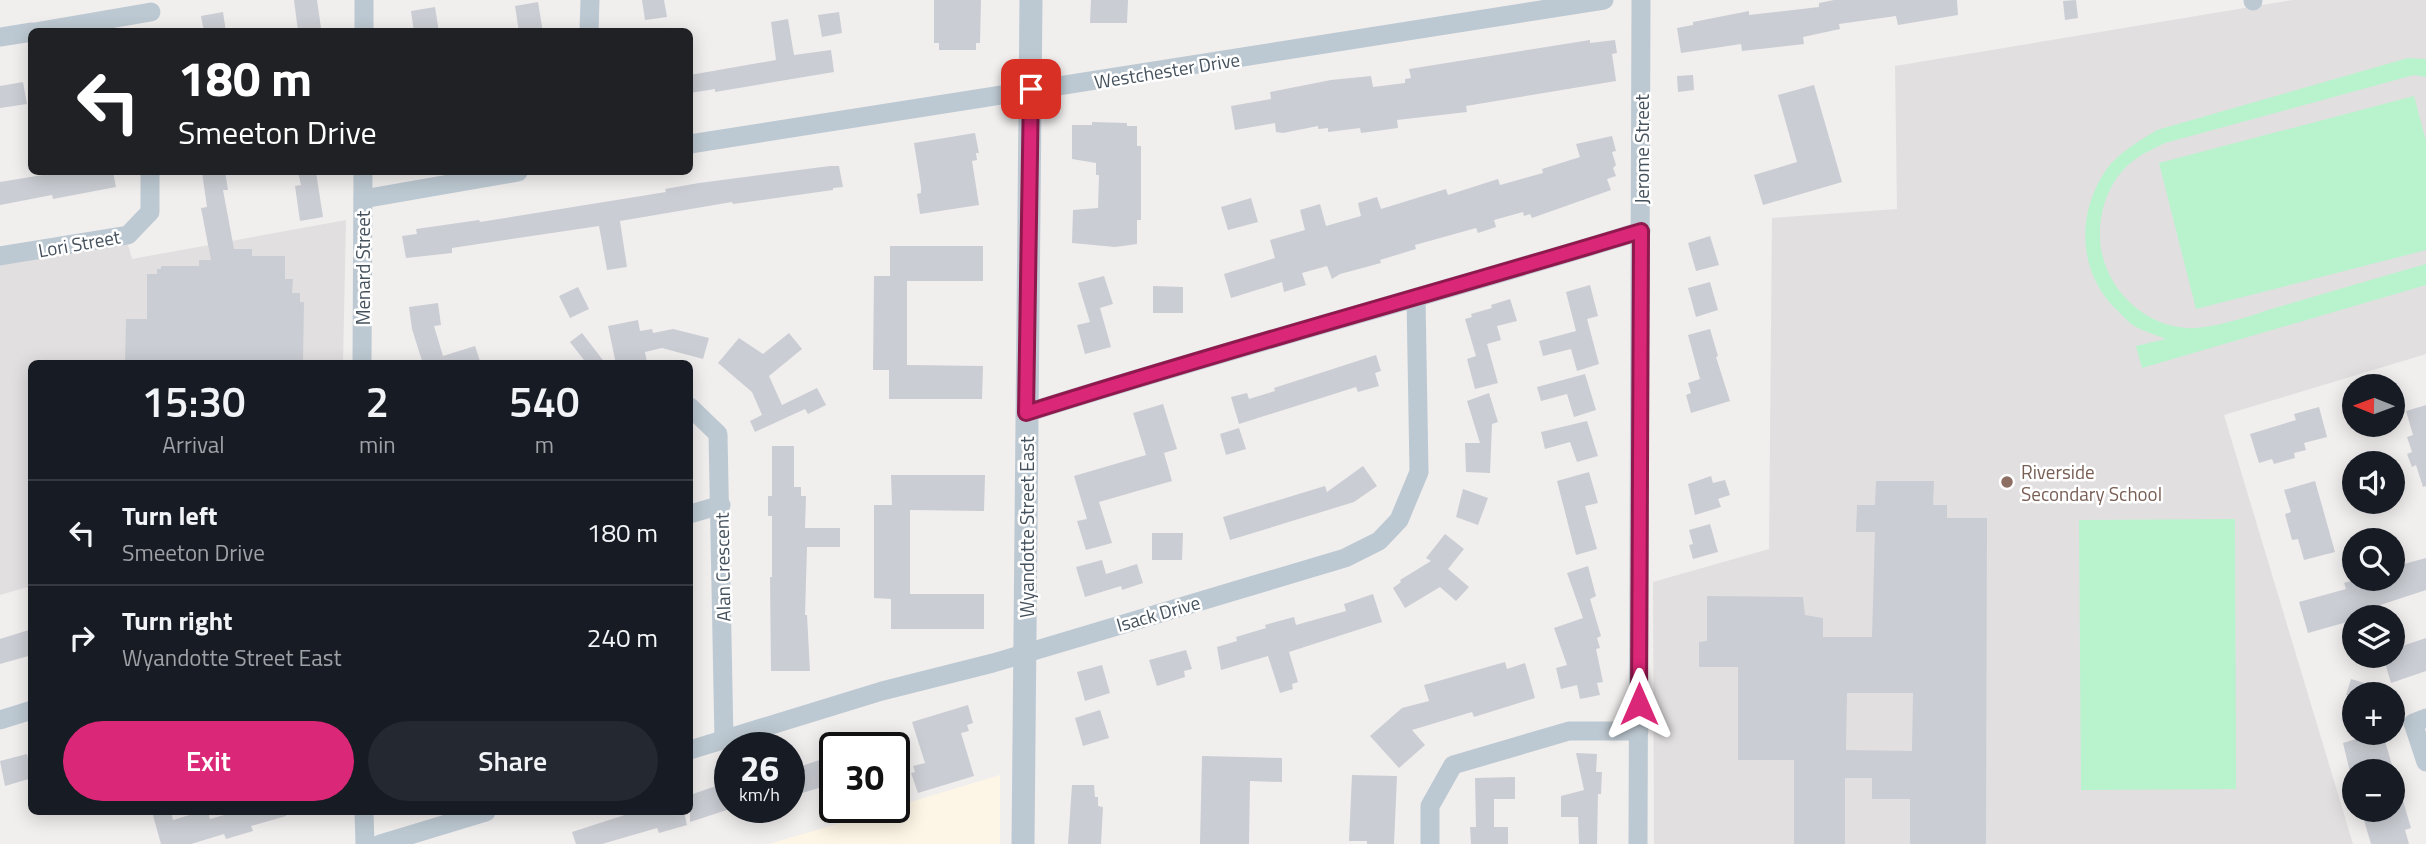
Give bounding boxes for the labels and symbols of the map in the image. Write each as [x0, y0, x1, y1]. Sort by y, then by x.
street label: Westchester Drive [1092, 44, 1242, 96]
pin [1001, 59, 1061, 119]
street label: Jerome Street [1627, 94, 1656, 204]
street label: Menard Street [348, 210, 377, 325]
street label: Lori Street [36, 221, 123, 264]
north arrow [2342, 374, 2404, 438]
street label: Wyandotte Street East [1012, 436, 1041, 618]
place label: Riverside Secondary School [2021, 457, 2162, 508]
marker: Riverside Secondary School [1999, 474, 2015, 490]
street label: Alan Crescent [707, 512, 737, 622]
street label: Isack Drive [1113, 587, 1203, 639]
position arrow [1602, 667, 1676, 741]
speed limit sign: 30 [819, 732, 910, 823]

